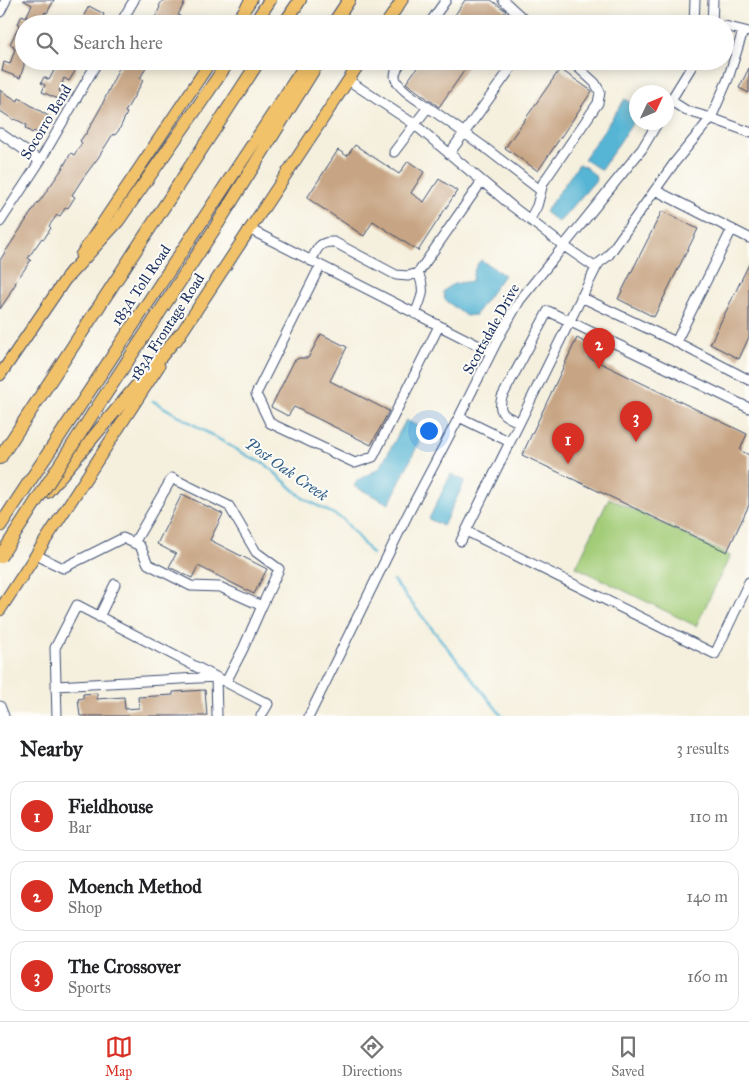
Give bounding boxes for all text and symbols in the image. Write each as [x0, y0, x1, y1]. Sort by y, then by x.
search box [15, 15, 734, 70]
icon: search [33, 29, 61, 57]
text: Search here [73, 31, 163, 54]
street label: Socorro Bend [17, 81, 76, 163]
north arrow [629, 85, 674, 130]
street label: 183A Toll Road [107, 241, 175, 329]
street label: 183A Frontage Road [126, 270, 209, 384]
street label: Scottsdale Drive [459, 281, 523, 377]
pin: 2 [583, 328, 615, 369]
pin: 3 [620, 401, 652, 442]
your location [416, 418, 442, 444]
pin: 1 [552, 423, 584, 464]
water label: Post Oak Creek [242, 434, 332, 505]
text: Nearby [20, 736, 83, 762]
text: 3 results [676, 739, 729, 758]
text: Fieldhouse [68, 795, 153, 818]
text: 1 [34, 807, 40, 826]
text: 110 m [689, 807, 728, 826]
text: Bar [68, 818, 91, 837]
text: Moench Method [68, 875, 202, 898]
text: 2 [33, 887, 41, 906]
text: 140 m [687, 887, 728, 906]
text: Shop [68, 898, 102, 917]
text: The Crossover [68, 955, 181, 978]
text: 3 [34, 967, 40, 986]
text: 160 m [687, 967, 728, 986]
text: Sports [68, 978, 111, 997]
tab: Map [105, 1033, 133, 1080]
tab: Directions [342, 1033, 402, 1080]
tab: Saved [611, 1033, 644, 1080]

